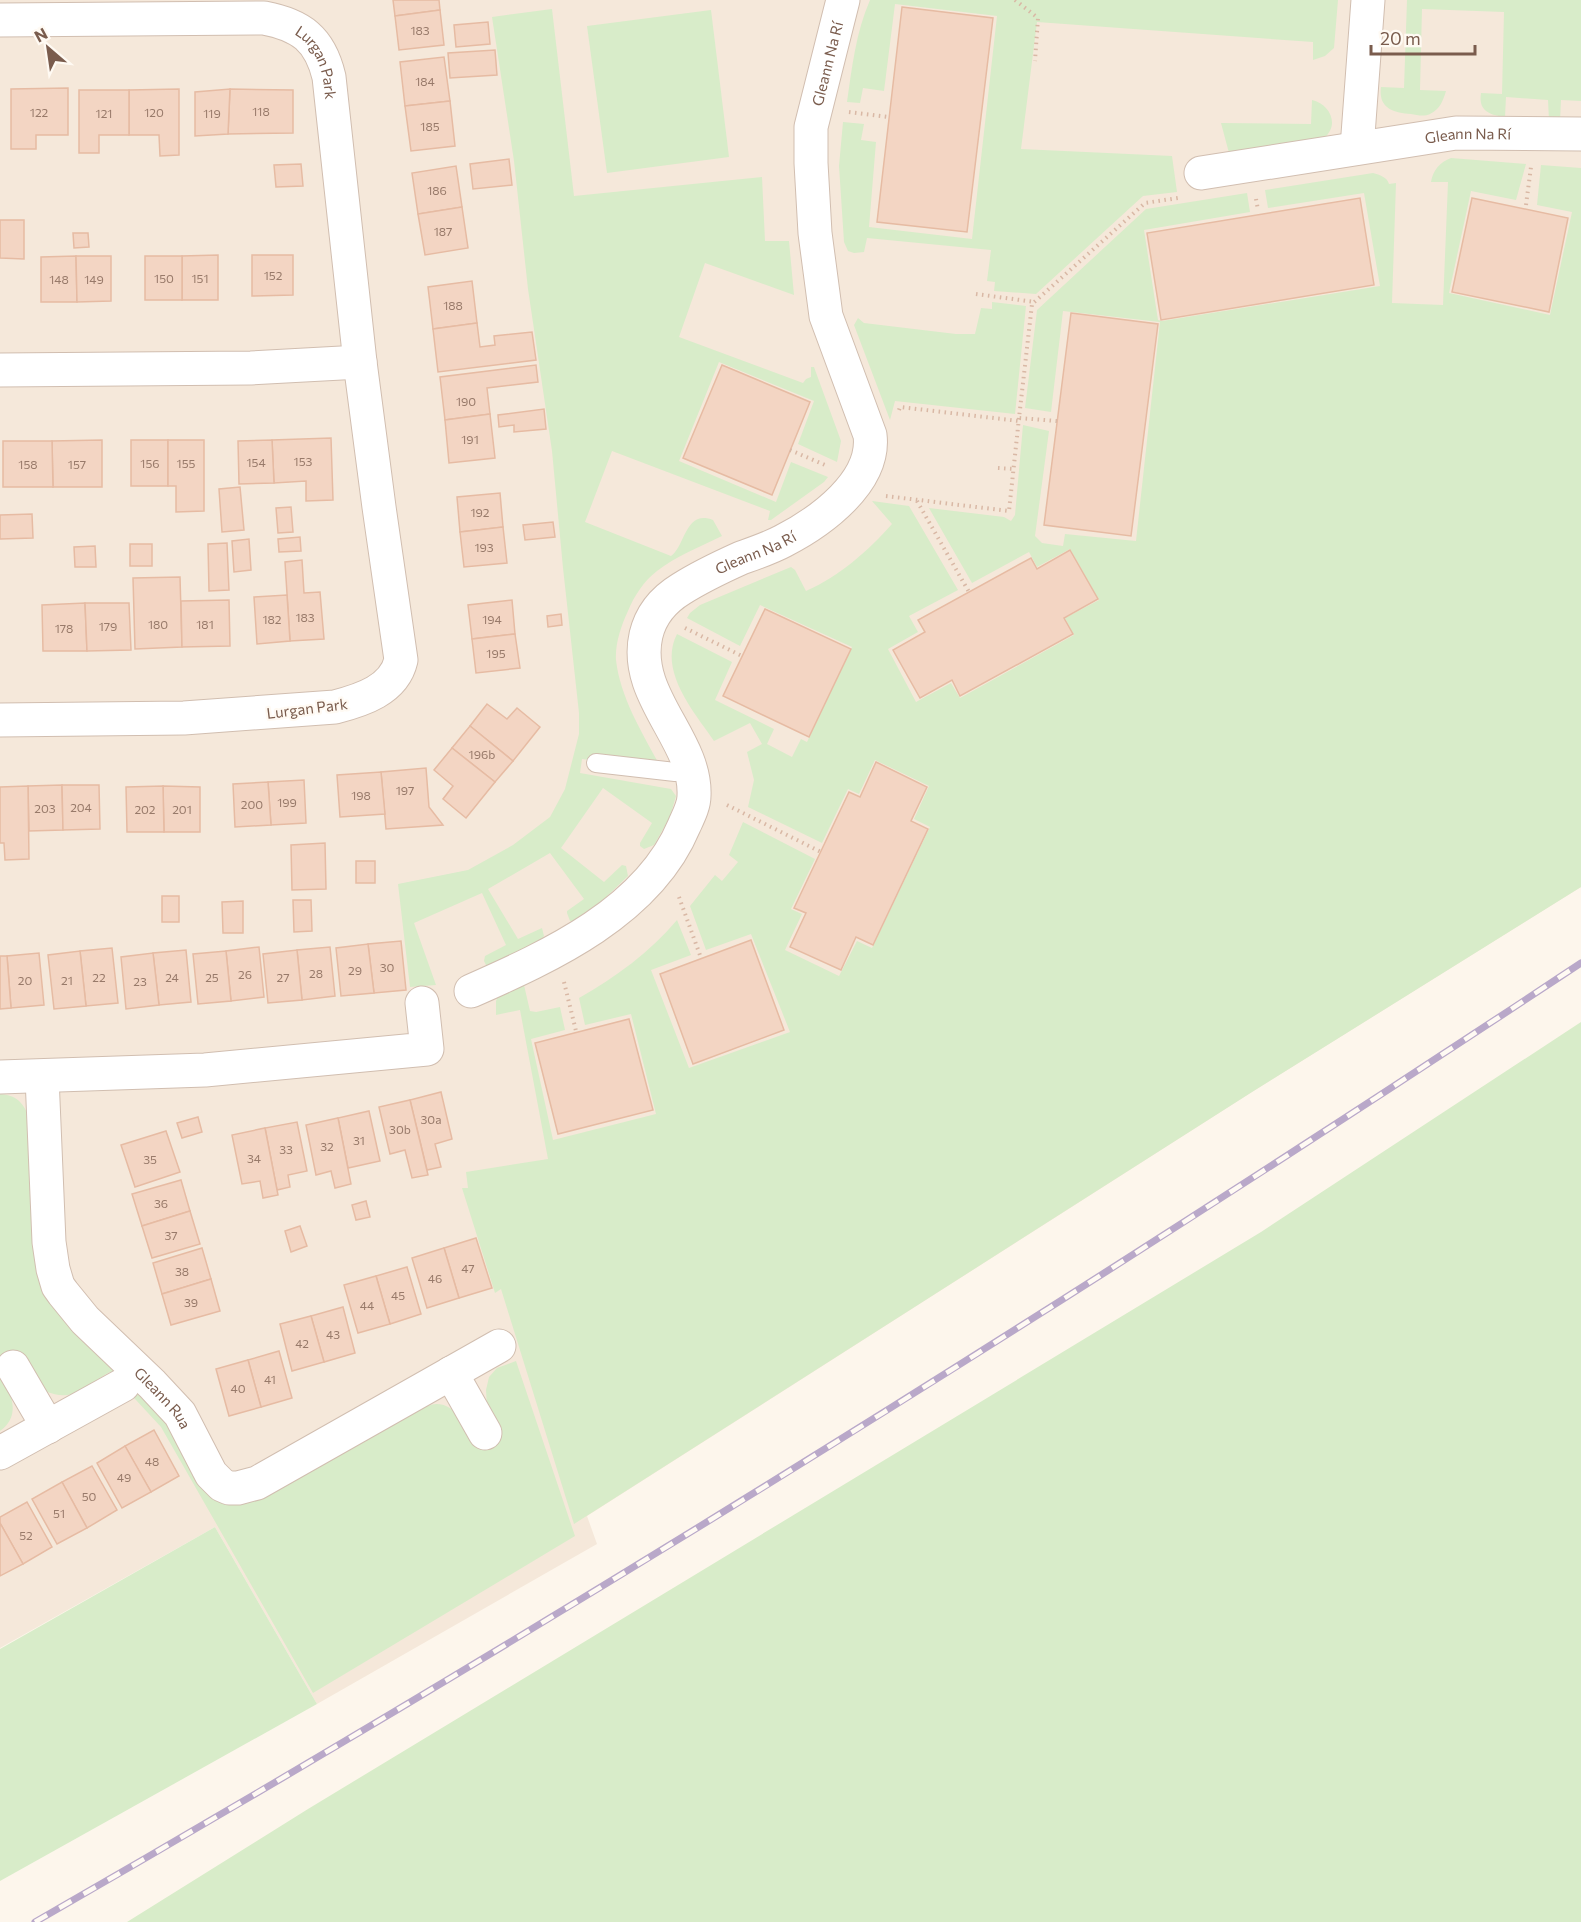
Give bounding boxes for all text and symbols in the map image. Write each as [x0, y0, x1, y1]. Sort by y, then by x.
north arrow [18, 18, 78, 78]
street label: Gleann Na Rí [808, 18, 847, 108]
scale bar [1371, 18, 1474, 56]
street label: Lurgan Park [292, 21, 340, 100]
text: N [31, 23, 50, 46]
house number: 183 [410, 23, 430, 37]
text: 20 m [1380, 27, 1421, 49]
house number: 184 [415, 74, 435, 88]
house number: 118 [252, 104, 270, 118]
house number: 122 [30, 105, 49, 119]
house number: 120 [144, 105, 164, 119]
house number: 121 [96, 106, 112, 120]
house number: 119 [203, 106, 221, 120]
house number: 185 [420, 119, 440, 133]
street label: Gleann Na Rí [1424, 124, 1512, 147]
house number: 186 [427, 183, 447, 197]
house number: 187 [434, 224, 452, 238]
house number: 152 [264, 268, 283, 282]
house number: 150 [154, 271, 174, 285]
house number: 151 [191, 271, 209, 285]
house number: 148 [49, 272, 69, 286]
house number: 149 [84, 272, 104, 286]
house number: 188 [443, 298, 463, 312]
house number: 190 [456, 394, 476, 408]
house number: 191 [461, 432, 479, 446]
house number: 153 [294, 454, 313, 468]
house number: 154 [246, 455, 266, 469]
house number: 156 [140, 456, 160, 470]
house number: 155 [177, 456, 196, 470]
house number: 158 [18, 457, 38, 471]
house number: 157 [68, 457, 86, 471]
house number: 192 [470, 505, 490, 519]
street label: Gleann Na Rí [712, 526, 800, 578]
house number: 193 [474, 540, 494, 554]
house number: 183 [295, 610, 315, 624]
house number: 182 [262, 612, 282, 626]
house number: 194 [482, 612, 502, 626]
house number: 180 [148, 617, 168, 631]
house number: 181 [196, 617, 214, 631]
house number: 179 [99, 619, 117, 633]
house number: 178 [55, 621, 73, 635]
house number: 195 [486, 646, 506, 660]
street label: Lurgan Park [265, 694, 349, 722]
house number: 196b [469, 747, 495, 761]
house number: 197 [396, 783, 414, 797]
house number: 198 [351, 788, 371, 802]
house number: 199 [277, 795, 297, 809]
house number: 200 [241, 797, 263, 811]
house number: 204 [70, 800, 92, 814]
house number: 203 [34, 801, 56, 815]
house number: 202 [134, 802, 156, 816]
house number: 201 [172, 802, 192, 816]
house number: 30 [380, 960, 395, 974]
house number: 29 [348, 963, 362, 977]
house number: 28 [309, 966, 323, 980]
house number: 26 [238, 967, 252, 981]
house number: 22 [92, 970, 106, 984]
house number: 24 [165, 970, 179, 984]
house number: 25 [205, 970, 219, 984]
house number: 27 [277, 970, 289, 984]
house number: 20 [18, 973, 32, 987]
house number: 21 [61, 973, 73, 987]
house number: 23 [133, 974, 147, 988]
house number: 30a [421, 1112, 441, 1126]
house number: 30b [389, 1122, 411, 1136]
house number: 31 [353, 1133, 365, 1147]
house number: 32 [320, 1139, 334, 1153]
house number: 33 [279, 1142, 293, 1156]
house number: 34 [247, 1151, 261, 1165]
house number: 35 [143, 1152, 157, 1166]
house number: 36 [154, 1196, 168, 1210]
house number: 37 [164, 1228, 178, 1242]
house number: 47 [461, 1261, 475, 1275]
house number: 38 [175, 1264, 189, 1278]
house number: 46 [428, 1271, 442, 1285]
house number: 45 [391, 1288, 405, 1302]
house number: 39 [184, 1295, 198, 1309]
house number: 44 [360, 1298, 374, 1312]
house number: 43 [326, 1327, 340, 1341]
house number: 42 [295, 1336, 309, 1350]
street label: Gleann Rua [131, 1363, 195, 1432]
house number: 41 [264, 1372, 276, 1386]
house number: 40 [230, 1381, 246, 1395]
house number: 48 [145, 1454, 159, 1468]
house number: 49 [117, 1470, 131, 1484]
house number: 50 [82, 1489, 97, 1503]
house number: 51 [53, 1506, 65, 1520]
house number: 52 [19, 1528, 33, 1542]

